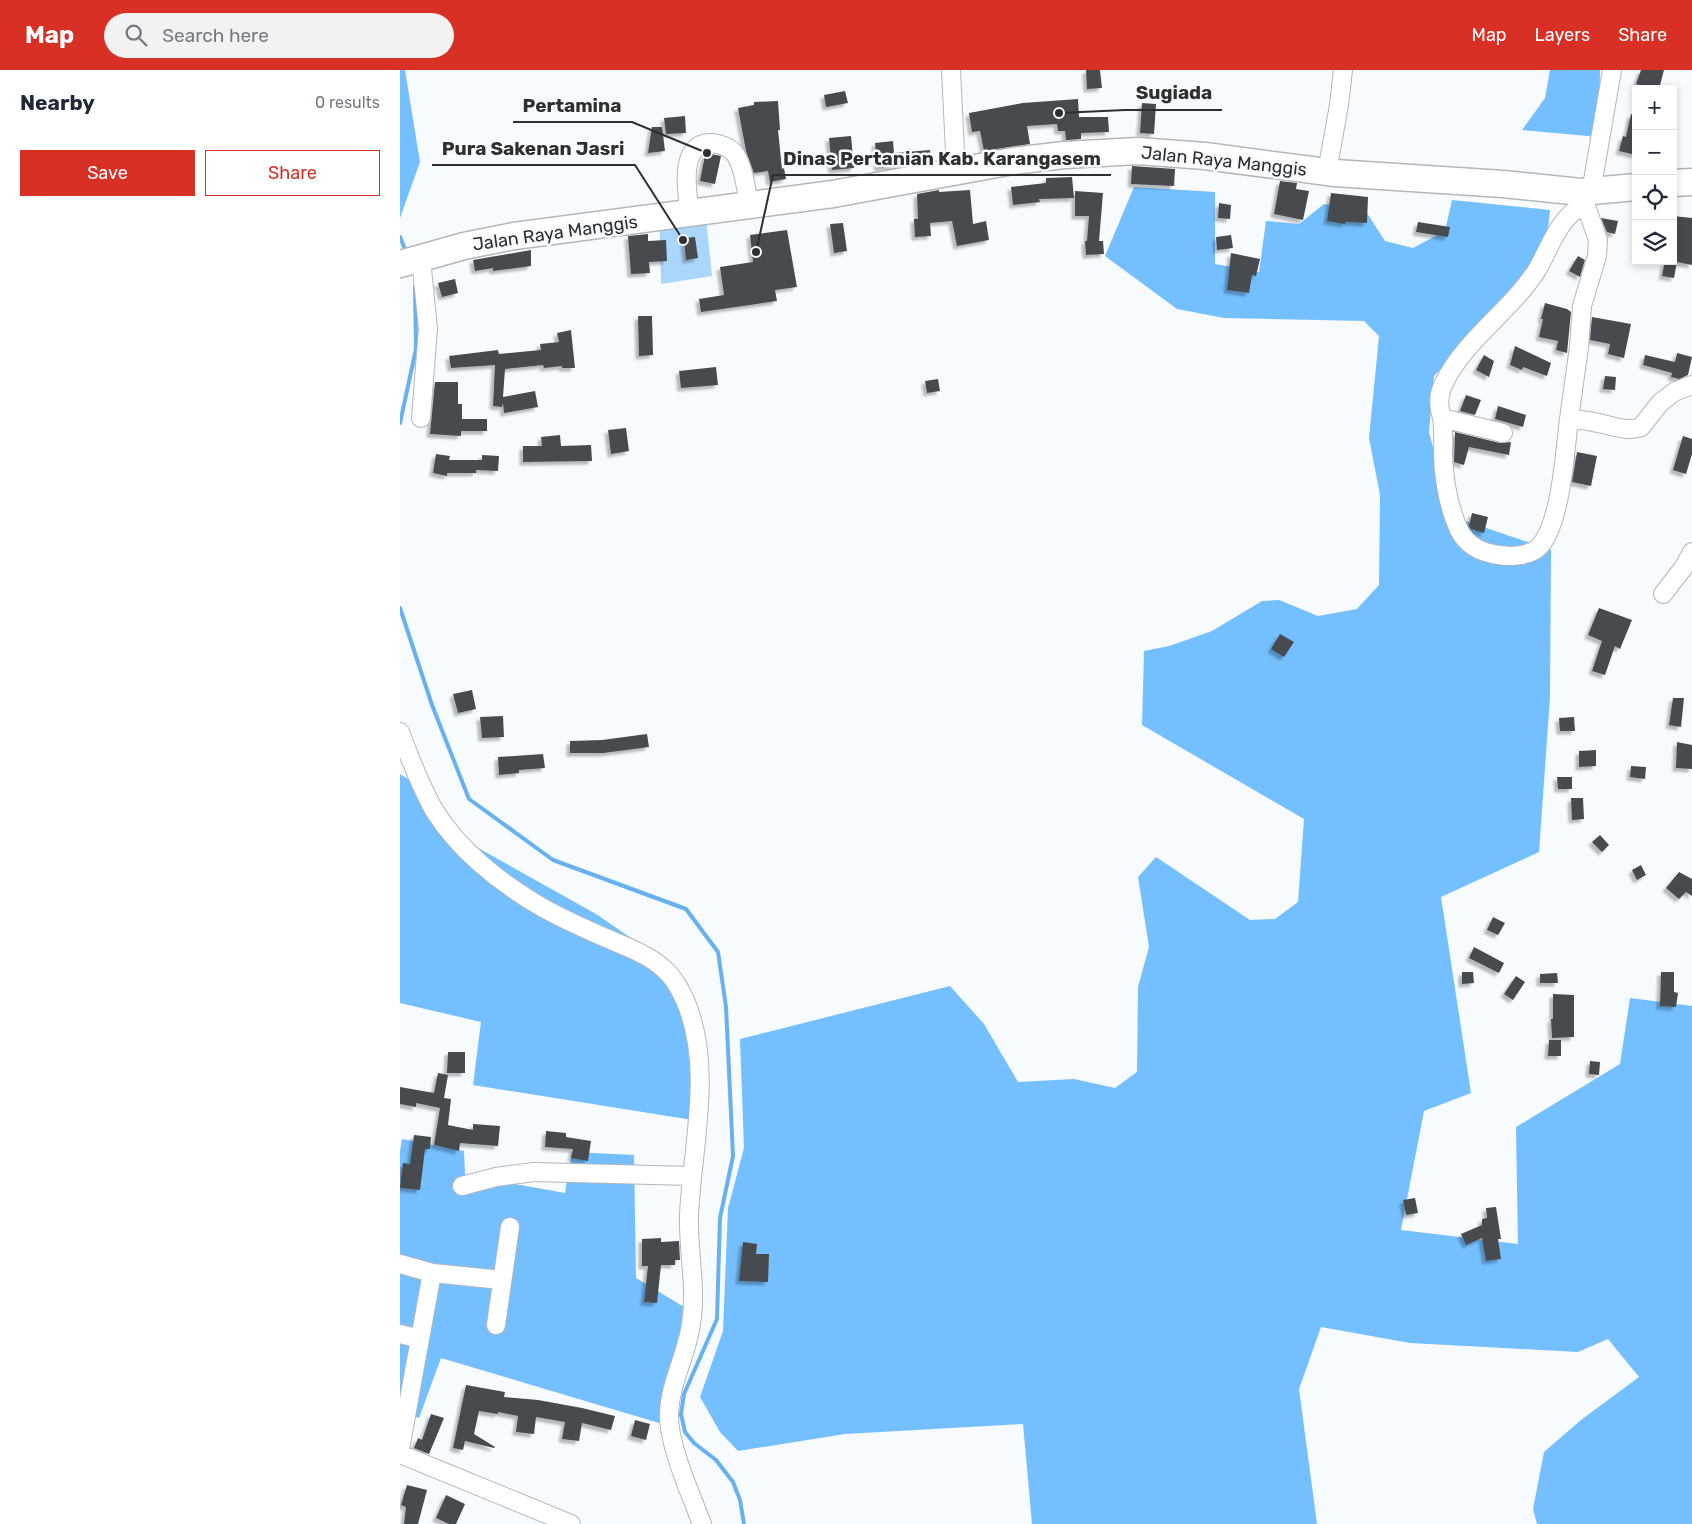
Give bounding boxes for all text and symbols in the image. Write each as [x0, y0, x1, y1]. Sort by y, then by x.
search box [104, 13, 454, 58]
text: Map [25, 21, 74, 49]
icon: search [122, 21, 150, 49]
text: Search here [162, 24, 269, 47]
text: Map [1472, 24, 1507, 46]
text: Layers [1535, 24, 1590, 46]
text: Share [1618, 24, 1667, 46]
callout: Sugiada [1125, 76, 1222, 110]
text: Sugiada [1136, 81, 1212, 104]
map controls [1632, 85, 1677, 265]
button: + [1632, 85, 1677, 130]
callout: Pertamina [513, 88, 632, 122]
text: Nearby [20, 90, 95, 115]
text: 0 results [315, 93, 380, 112]
text: Pertamina [523, 94, 621, 117]
button: − [1632, 130, 1677, 175]
callout: Pura Sakenan Jasri [432, 131, 635, 165]
text: Pura Sakenan Jasri [442, 137, 624, 160]
callout: Dinas Pertanian Kab. Karangasem [773, 141, 1111, 175]
street label: Jalan Raya Manggis [1140, 141, 1308, 181]
text: Dinas Pertanian Kab. Karangasem [783, 147, 1101, 170]
button: Save [20, 150, 195, 196]
button: Share [205, 150, 380, 196]
button: locate [1632, 175, 1677, 220]
street label: Jalan Raya Manggis [471, 211, 639, 255]
button: layers [1632, 220, 1677, 265]

